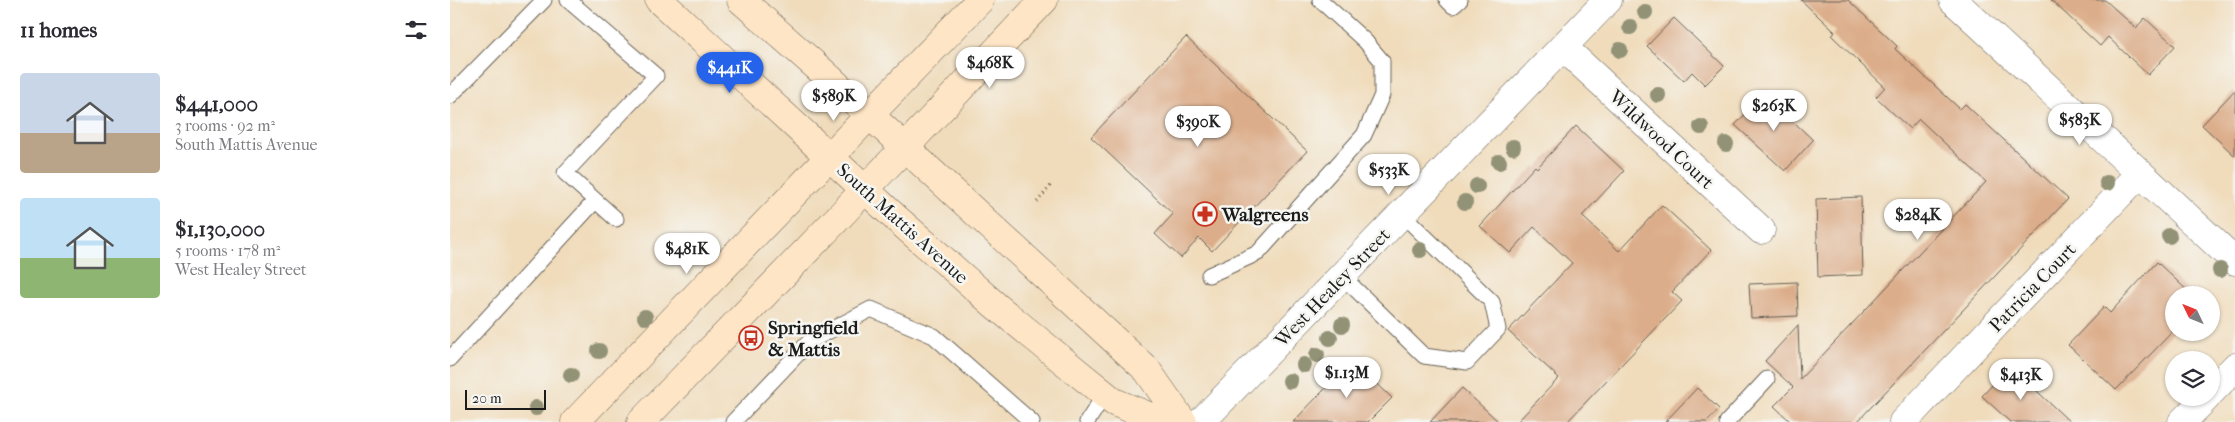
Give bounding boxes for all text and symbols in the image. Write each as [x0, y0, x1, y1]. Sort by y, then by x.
icon: filters [402, 16, 430, 44]
text: 11 homes [20, 18, 97, 42]
pin: $468K [955, 46, 1025, 89]
pin: $441K [695, 52, 765, 94]
text: $468K [967, 53, 1013, 72]
text: $441K [707, 58, 753, 77]
pin: $589K [799, 80, 869, 122]
street label: Wildwood Court [1604, 85, 1718, 194]
text: $589K [812, 86, 856, 105]
pin: $263K [1739, 90, 1809, 132]
text: $441,000 [175, 92, 258, 116]
icon: home [60, 93, 120, 153]
text: $263K [1752, 96, 1796, 115]
pin: $583K [2045, 104, 2115, 146]
pin: $390K [1163, 106, 1233, 148]
text: $583K [2059, 110, 2101, 129]
text: $390K [1176, 112, 1220, 131]
text: 3 rooms · 92 m² [175, 116, 275, 135]
text: South Mattis Avenue [175, 135, 318, 154]
pin: $533K [1354, 154, 1424, 196]
street label: South Mattis Avenue [832, 159, 973, 289]
text: $533K [1369, 160, 1409, 179]
pin: $284K [1883, 198, 1953, 241]
pharmacy icon: Walgreens [1192, 201, 1218, 227]
place label: Walgreens [1221, 204, 1308, 226]
text: $284K [1895, 205, 1941, 224]
text: $1,130,000 [175, 217, 265, 241]
icon: home [60, 218, 120, 278]
street label: West Healey Street [1270, 224, 1395, 352]
pin: $481K [652, 232, 722, 275]
street label: Patricia Court [1985, 238, 2081, 337]
text: $481K [665, 239, 709, 258]
text: 5 rooms · 178 m² [175, 241, 280, 260]
text: West Healey Street [175, 260, 307, 279]
north arrow [2165, 286, 2220, 341]
map controls [2165, 286, 2220, 406]
place label: Springfield & Mattis [768, 317, 859, 361]
bus stop icon: Springfield & Mattis [738, 325, 764, 351]
button: layers [2165, 351, 2220, 406]
pin: $1.13M [1306, 356, 1388, 399]
pin: $413K [1986, 358, 2056, 401]
text: $1.13M [1325, 363, 1369, 382]
text: $413K [2000, 365, 2042, 384]
scale bar [465, 387, 546, 410]
text: 20 m [472, 390, 502, 407]

